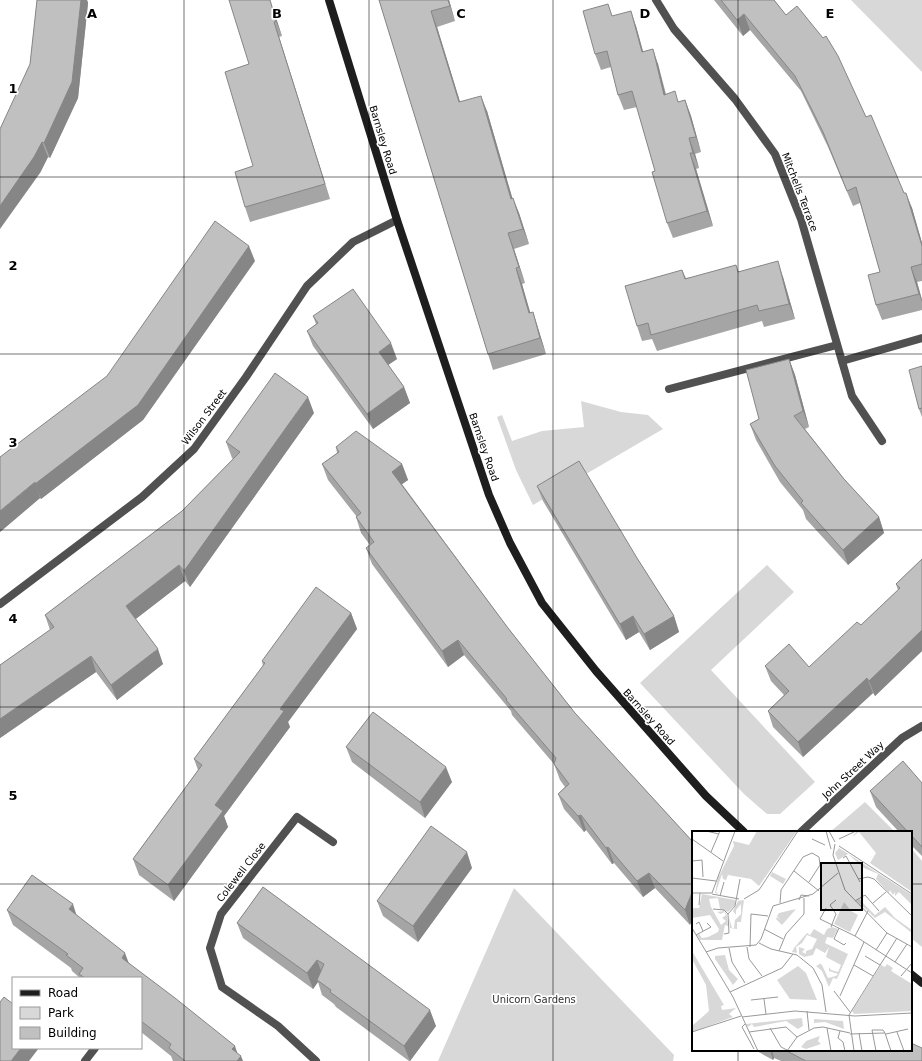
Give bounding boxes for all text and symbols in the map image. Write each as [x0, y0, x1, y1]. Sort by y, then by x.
text: A [87, 6, 97, 21]
text: B [272, 6, 282, 21]
text: C [456, 6, 466, 21]
text: D [640, 6, 651, 21]
text: E [826, 6, 834, 21]
text: 1 [8, 81, 18, 96]
street label: Barnsley Road [367, 104, 399, 176]
street label: Mitchells Terrace [780, 151, 820, 233]
text: 2 [8, 258, 18, 273]
street label: Wilson Street [180, 387, 228, 447]
street label: Barnsley Road [467, 411, 501, 483]
text: 3 [8, 435, 18, 450]
text: 4 [8, 611, 18, 626]
street label: Barnsley Road [621, 687, 677, 747]
street label: John Street Way [819, 739, 886, 802]
text: 5 [8, 788, 18, 803]
inset map [692, 831, 912, 1051]
street label: Colewell Close [214, 840, 268, 904]
legend [12, 977, 142, 1049]
text: Road [48, 986, 78, 1000]
park label: Unicorn Gardens [492, 994, 576, 1005]
text: Park [48, 1006, 74, 1020]
text: Building [48, 1026, 97, 1040]

